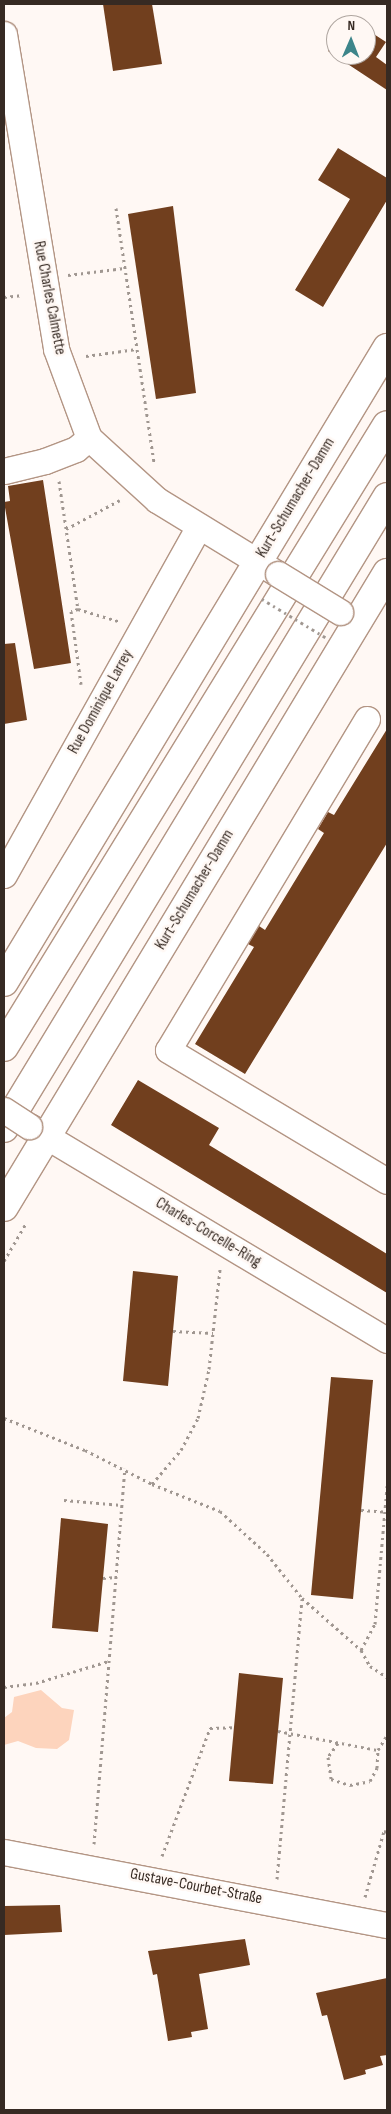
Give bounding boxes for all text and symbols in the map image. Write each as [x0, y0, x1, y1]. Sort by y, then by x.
north arrow [326, 15, 376, 65]
text: N [347, 17, 355, 34]
street label: Rue Charles Calmette [29, 240, 69, 356]
street label: Kurt-Schumacher-Damm [253, 434, 339, 562]
street label: Rue Dominique Larrey [64, 646, 138, 758]
street label: Kurt-Schumacher-Damm [152, 826, 238, 954]
street label: Charles-Corcelle-Ring [152, 1194, 264, 1272]
street label: Gustave-Courbet-Straße [128, 1865, 264, 1909]

